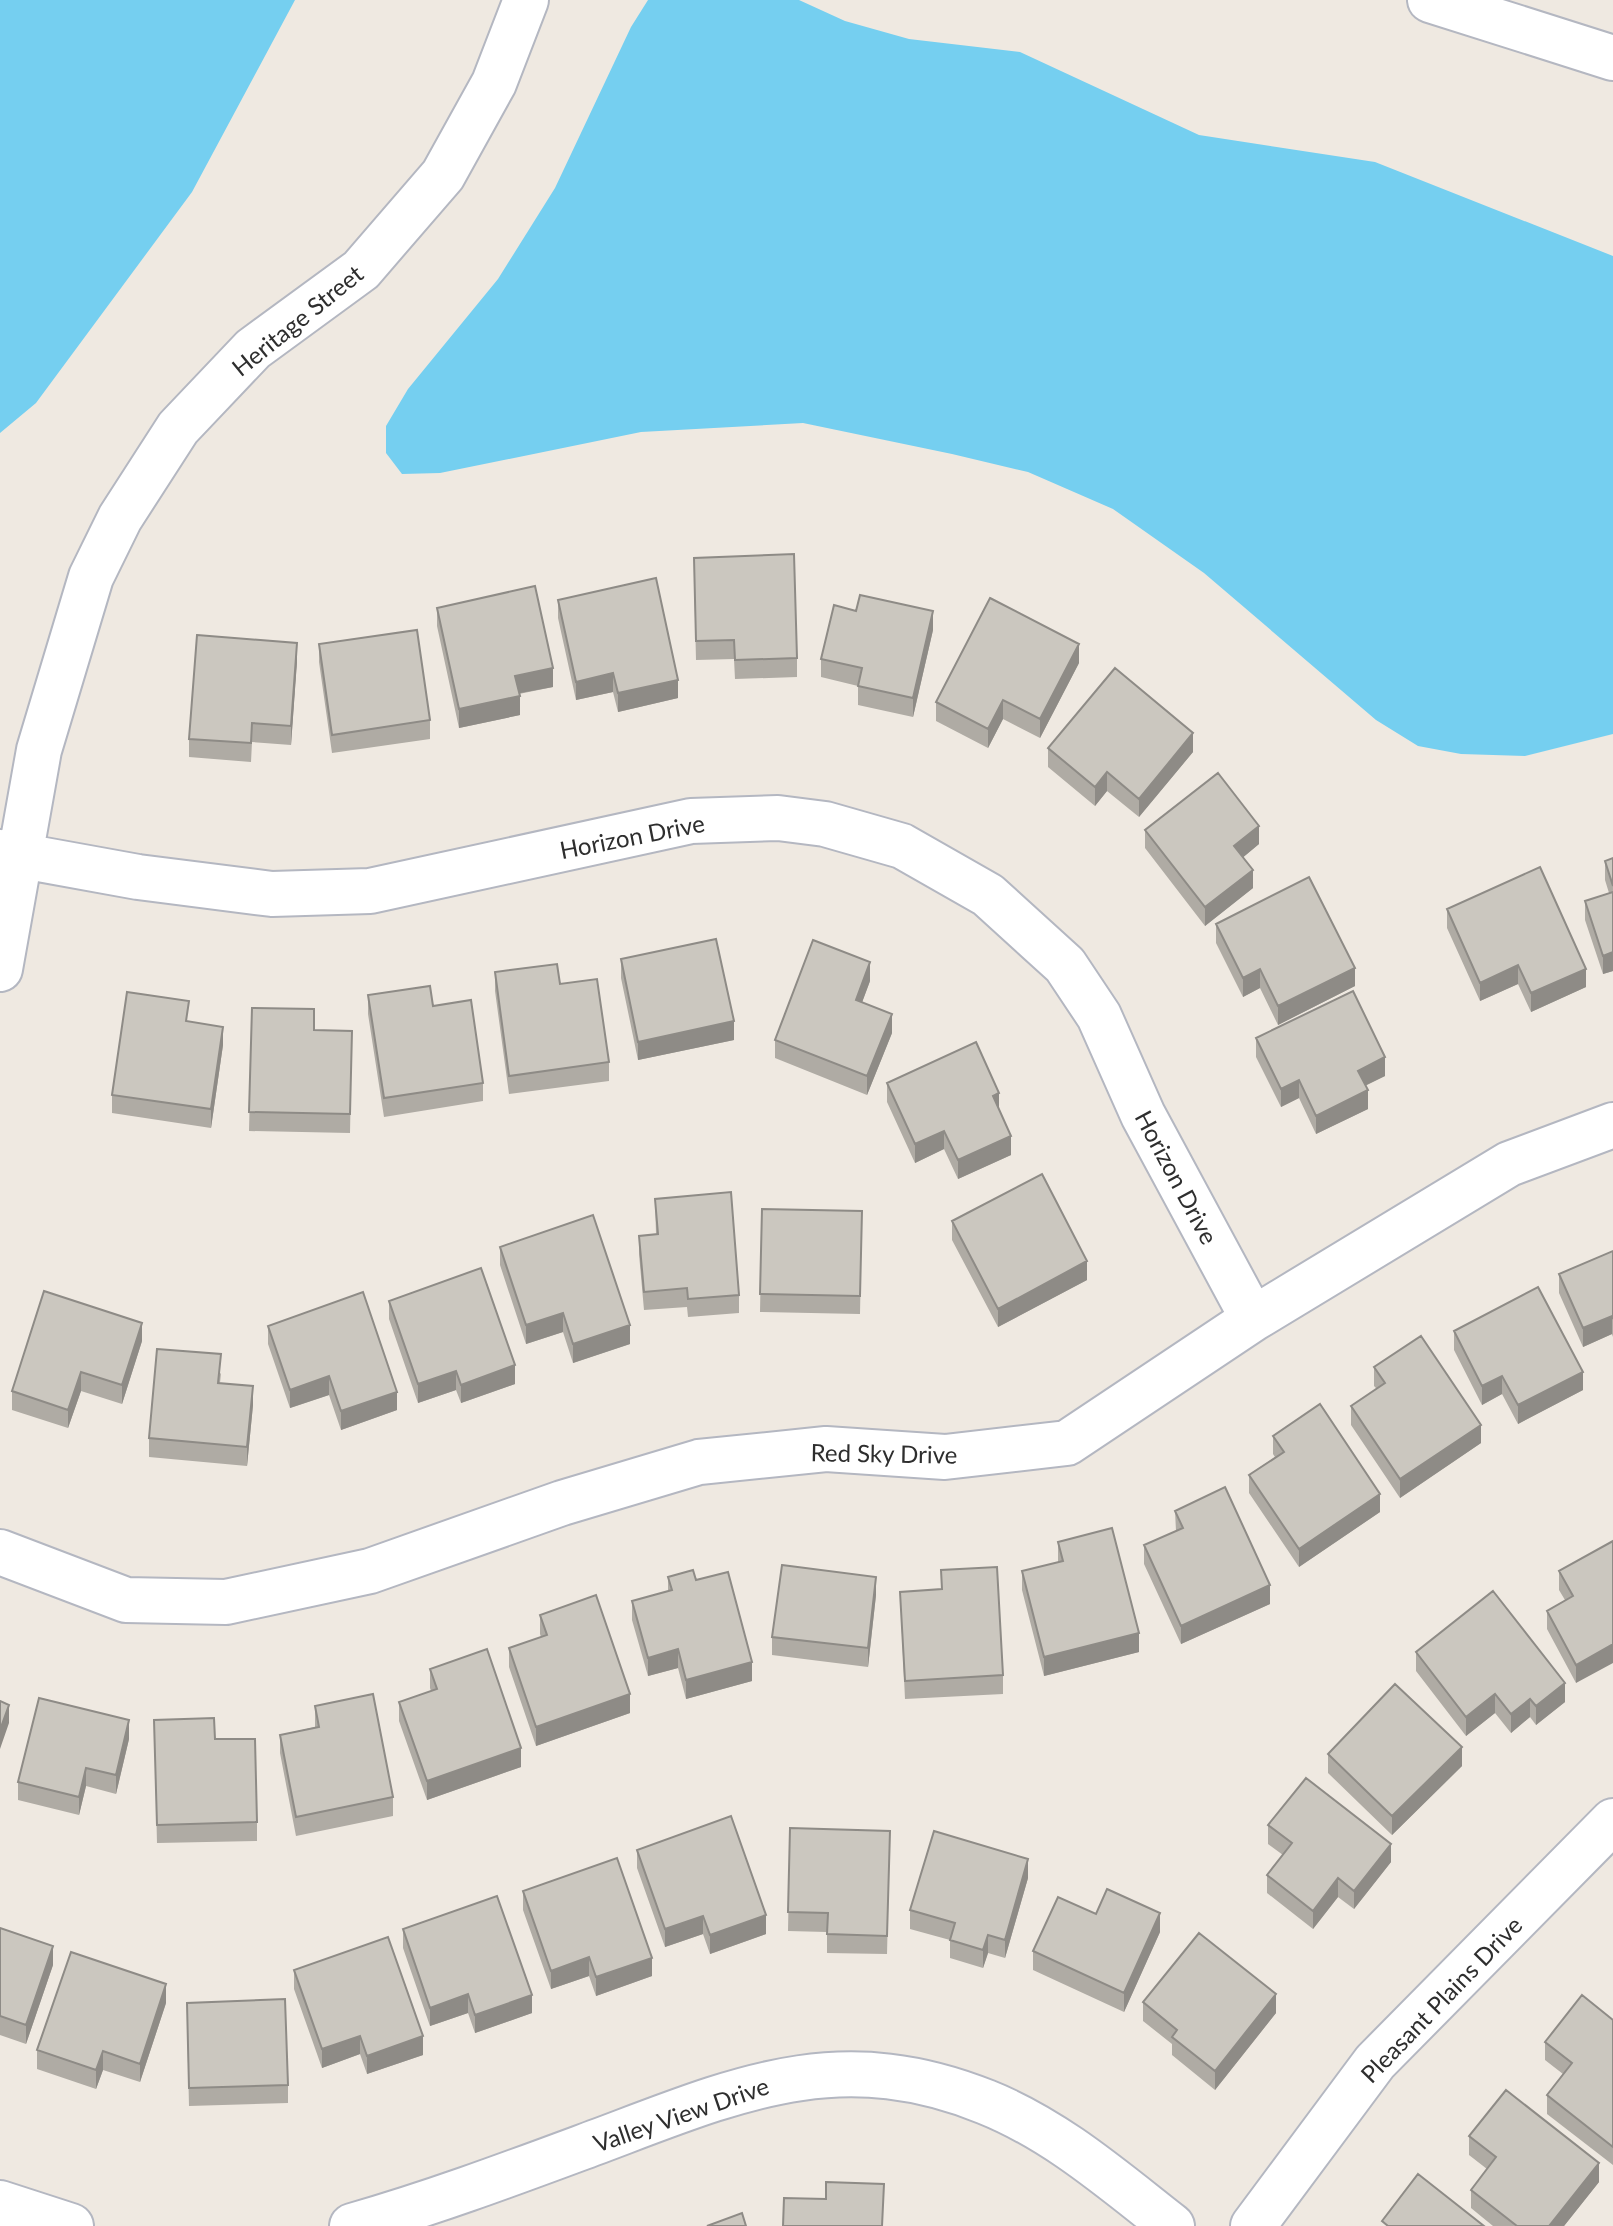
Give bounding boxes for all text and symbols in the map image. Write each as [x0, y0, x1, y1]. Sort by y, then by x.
street label: Heritage Street [226, 258, 369, 382]
street label: Horizon Drive [557, 808, 707, 864]
street label: Horizon Drive [1130, 1105, 1224, 1249]
street label: Red Sky Drive [810, 1437, 958, 1469]
street label: Pleasant Plains Drive [1354, 1910, 1528, 2088]
street label: Valley View Drive [590, 2070, 772, 2158]

